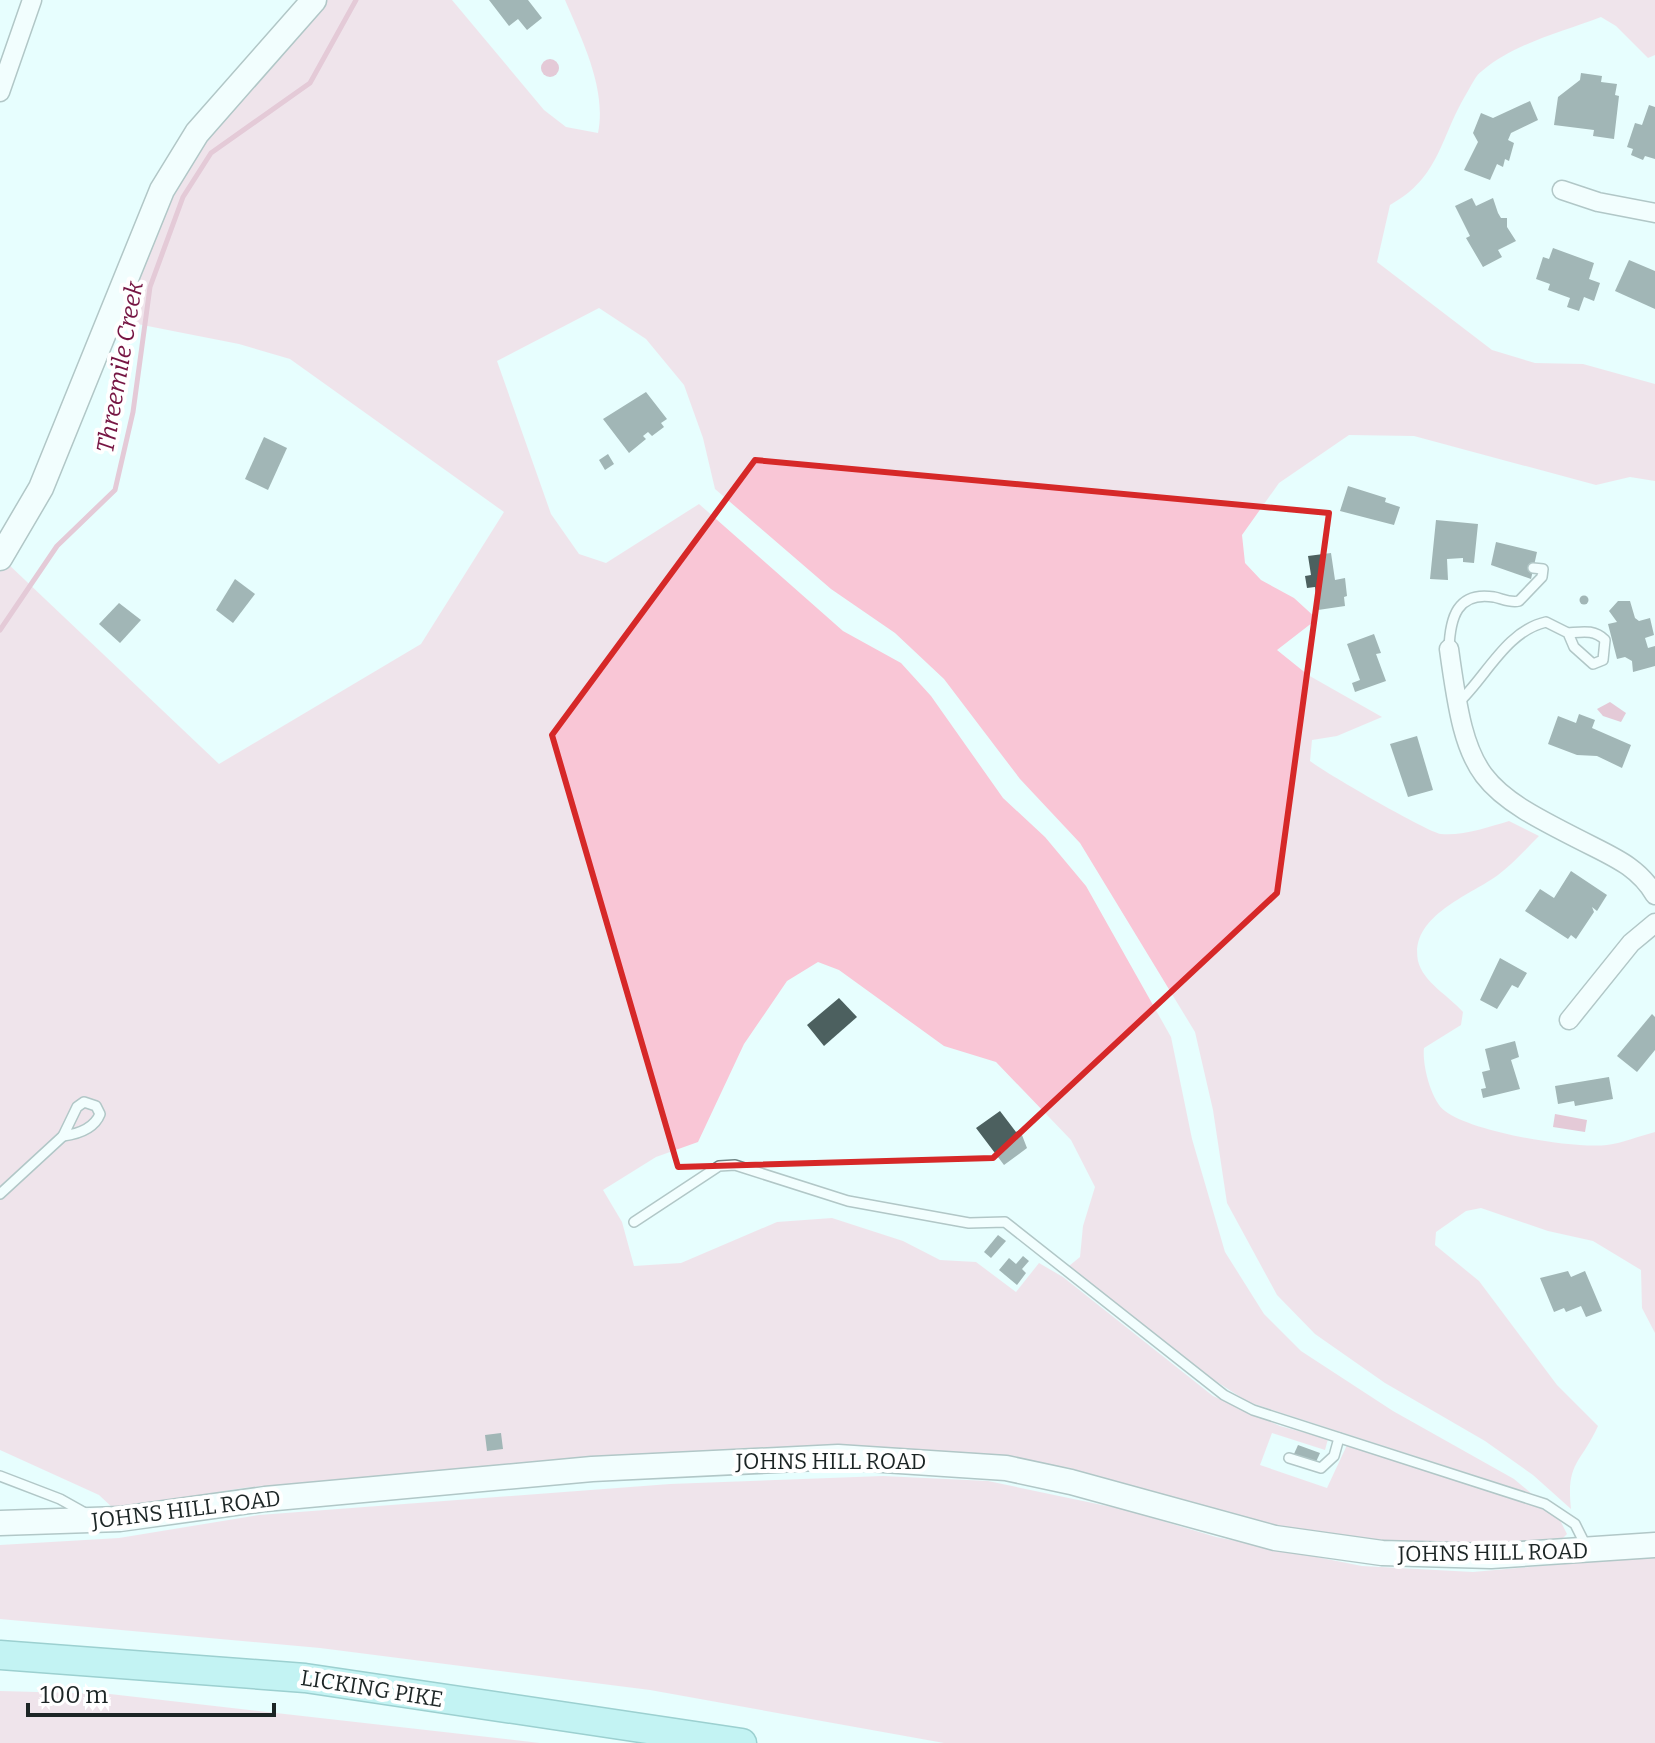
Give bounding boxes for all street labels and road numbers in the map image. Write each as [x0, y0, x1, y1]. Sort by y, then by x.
street label: JOHNS HILL ROAD [735, 1448, 926, 1475]
street label: JOHNS HILL ROAD [89, 1484, 282, 1535]
street label: JOHNS HILL ROAD [1397, 1537, 1588, 1568]
street label: LICKING PIKE [299, 1664, 445, 1713]

